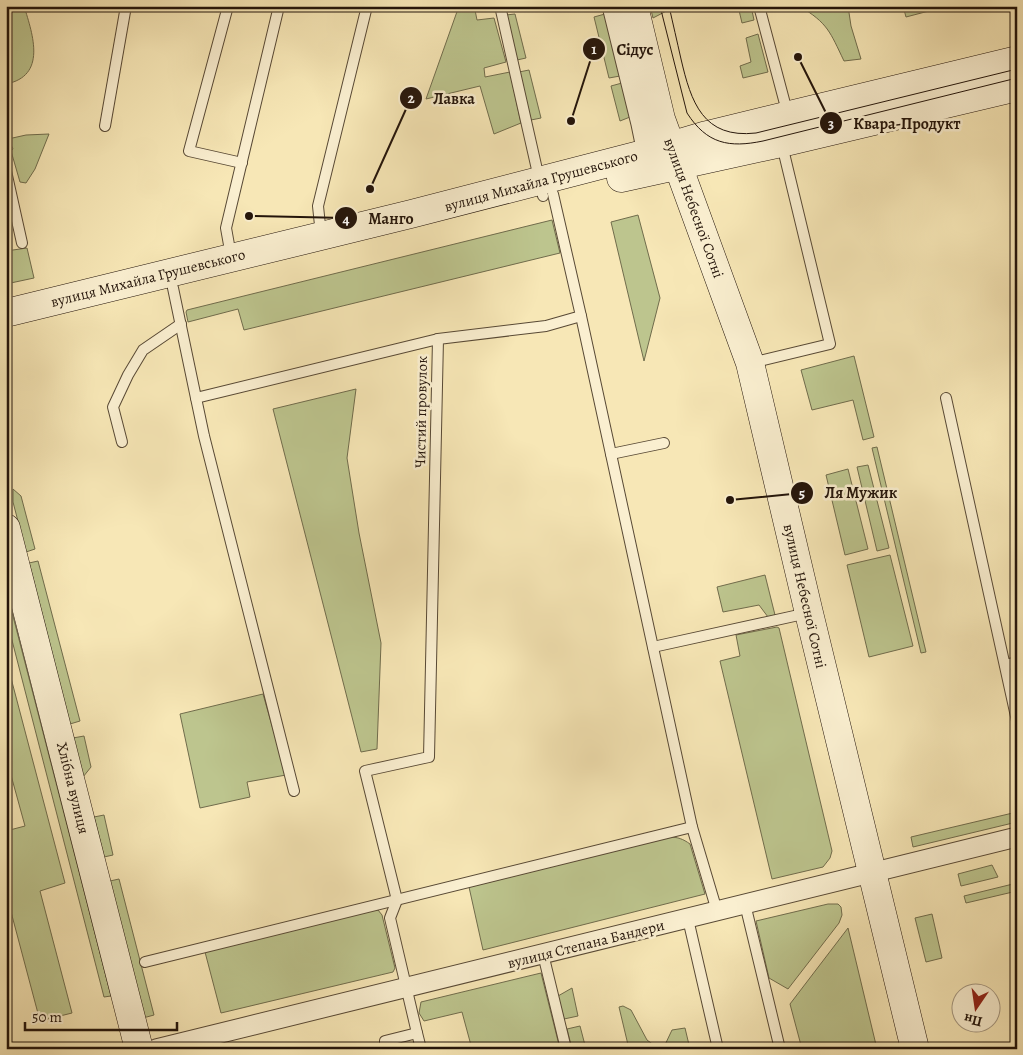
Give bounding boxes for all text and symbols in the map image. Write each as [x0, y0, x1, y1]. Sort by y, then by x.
callout: Сідус [582, 34, 664, 65]
text: 1 [591, 39, 597, 59]
text: Сідус [617, 39, 654, 61]
callout: Лавка [399, 83, 485, 114]
text: 2 [407, 88, 415, 108]
text: Лавка [433, 88, 475, 110]
callout: Квара-Продукт [818, 108, 970, 139]
text: Квара-Продукт [853, 113, 961, 135]
text: 3 [828, 114, 834, 134]
street label: вулиця Небесної Сотні [659, 135, 729, 281]
street label: вулиця Михайла Грушевського [442, 146, 640, 216]
callout: Манго [333, 203, 423, 234]
text: Манго [368, 208, 414, 230]
text: 4 [342, 209, 350, 229]
street label: вулиця Михайла Грушевського [49, 244, 247, 312]
street label: Чистий провулок [410, 356, 432, 468]
callout: Ля Мужик [790, 477, 908, 508]
text: Ля Мужик [825, 482, 898, 504]
text: 5 [799, 483, 805, 503]
street label: вулиця Небесної Сотні [779, 522, 831, 670]
street label: Хлібна вулиця [52, 740, 94, 836]
street label: вулиця Степана Бандери [505, 915, 667, 973]
north arrow [950, 982, 1000, 1032]
scale bar [25, 1000, 178, 1032]
text: 50 m [32, 1007, 62, 1027]
text: Пн [962, 1009, 984, 1031]

